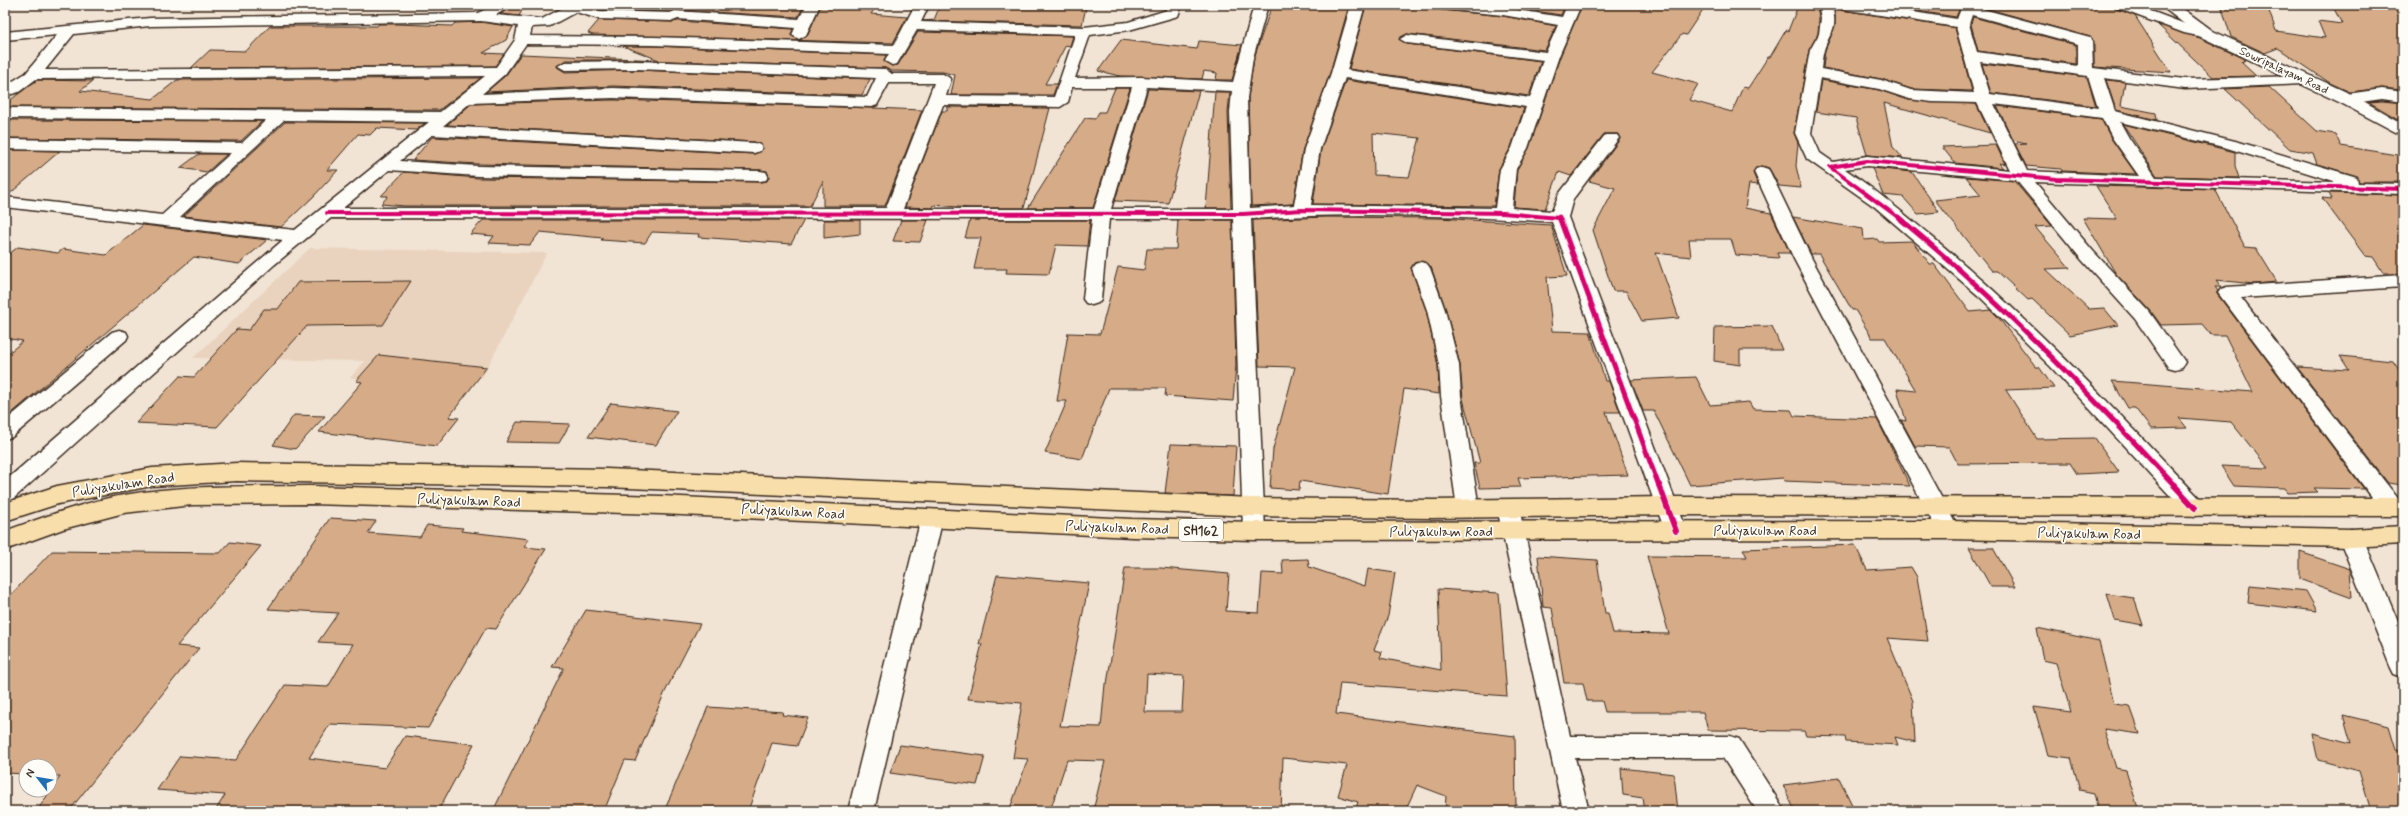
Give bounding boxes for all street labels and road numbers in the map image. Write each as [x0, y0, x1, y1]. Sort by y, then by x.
street label: Sowripalayam Road [2236, 43, 2331, 99]
street label: Puliyakulam Road [71, 468, 176, 502]
street label: Puliyakulam Road [417, 490, 521, 512]
street label: Puliyakulam Road [741, 500, 845, 524]
street label: Puliyakulam Road [1065, 517, 1169, 539]
road number: SH162 [1179, 519, 1223, 541]
street label: Puliyakulam Road [1713, 522, 1817, 540]
street label: Puliyakulam Road [1389, 523, 1493, 541]
street label: Puliyakulam Road [2037, 524, 2141, 544]

